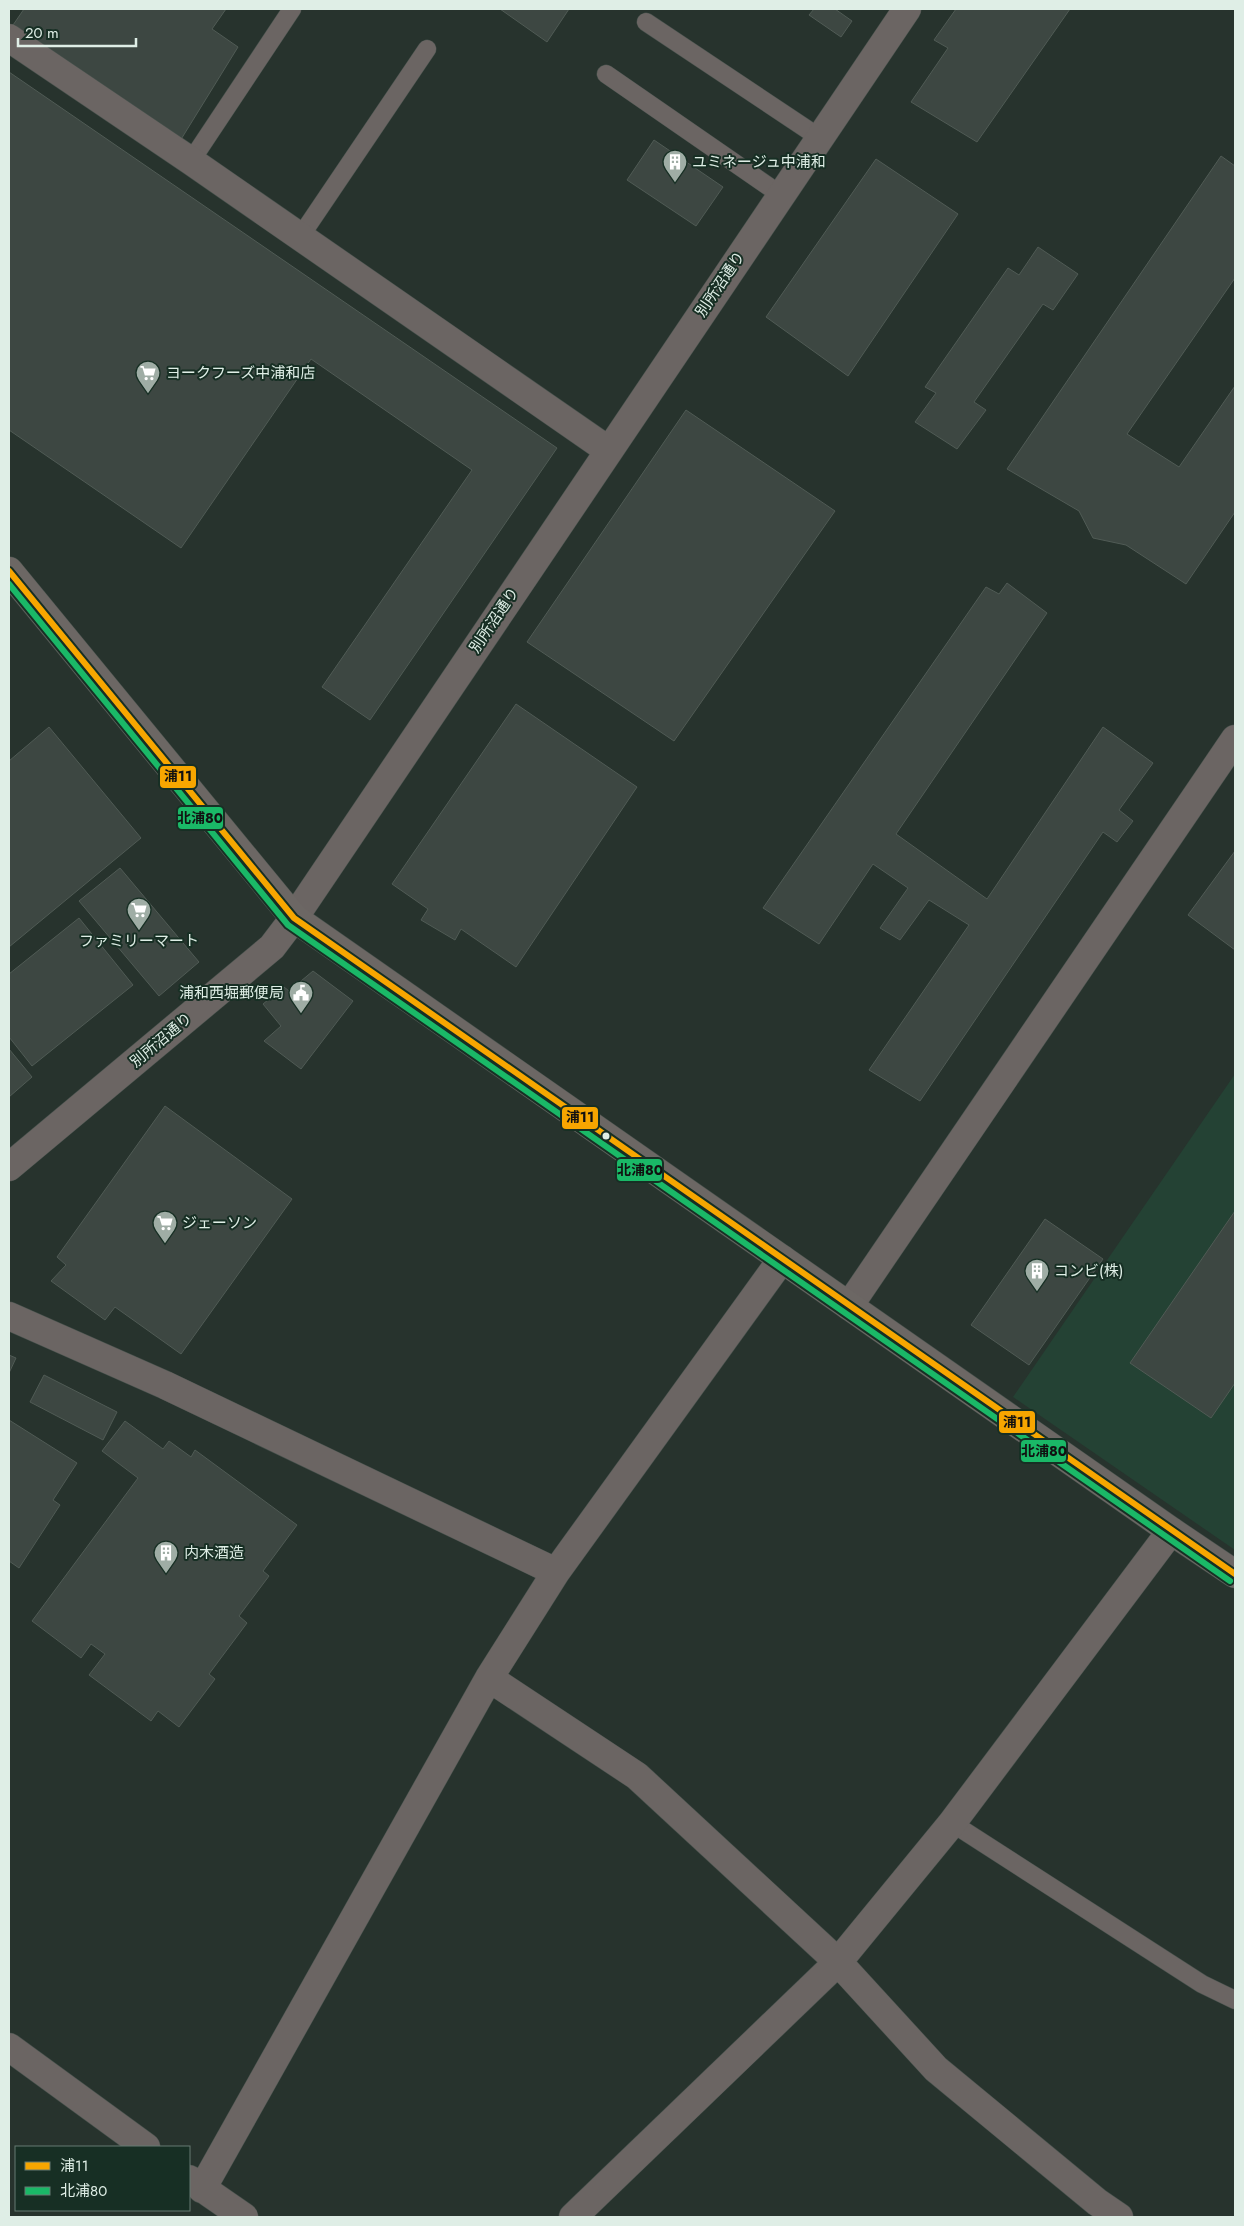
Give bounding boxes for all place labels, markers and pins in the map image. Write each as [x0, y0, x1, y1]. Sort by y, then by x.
building icon: ユミネージュ中浦和 [662, 149, 688, 183]
place label: ユミネージュ中浦和 [692, 151, 826, 173]
supermarket icon: ヨークフーズ中浦和店 [135, 360, 161, 394]
place label: ヨークフーズ中浦和店 [166, 362, 315, 384]
supermarket icon: ファミリーマート [126, 897, 152, 931]
place label: ファミリーマート [79, 930, 199, 952]
public building icon: 浦和西堀郵便局 [288, 980, 314, 1014]
place label: 浦和西堀郵便局 [179, 982, 284, 1004]
unlabelled marker [601, 1131, 611, 1141]
supermarket icon: ジェーソン [152, 1210, 178, 1244]
place label: ジェーソン [182, 1212, 257, 1234]
building icon: コンビ(株) [1024, 1258, 1050, 1292]
place label: コンビ(株) [1054, 1260, 1123, 1282]
building icon: 内木酒造 [153, 1540, 179, 1574]
place label: 内木酒造 [184, 1542, 244, 1564]

